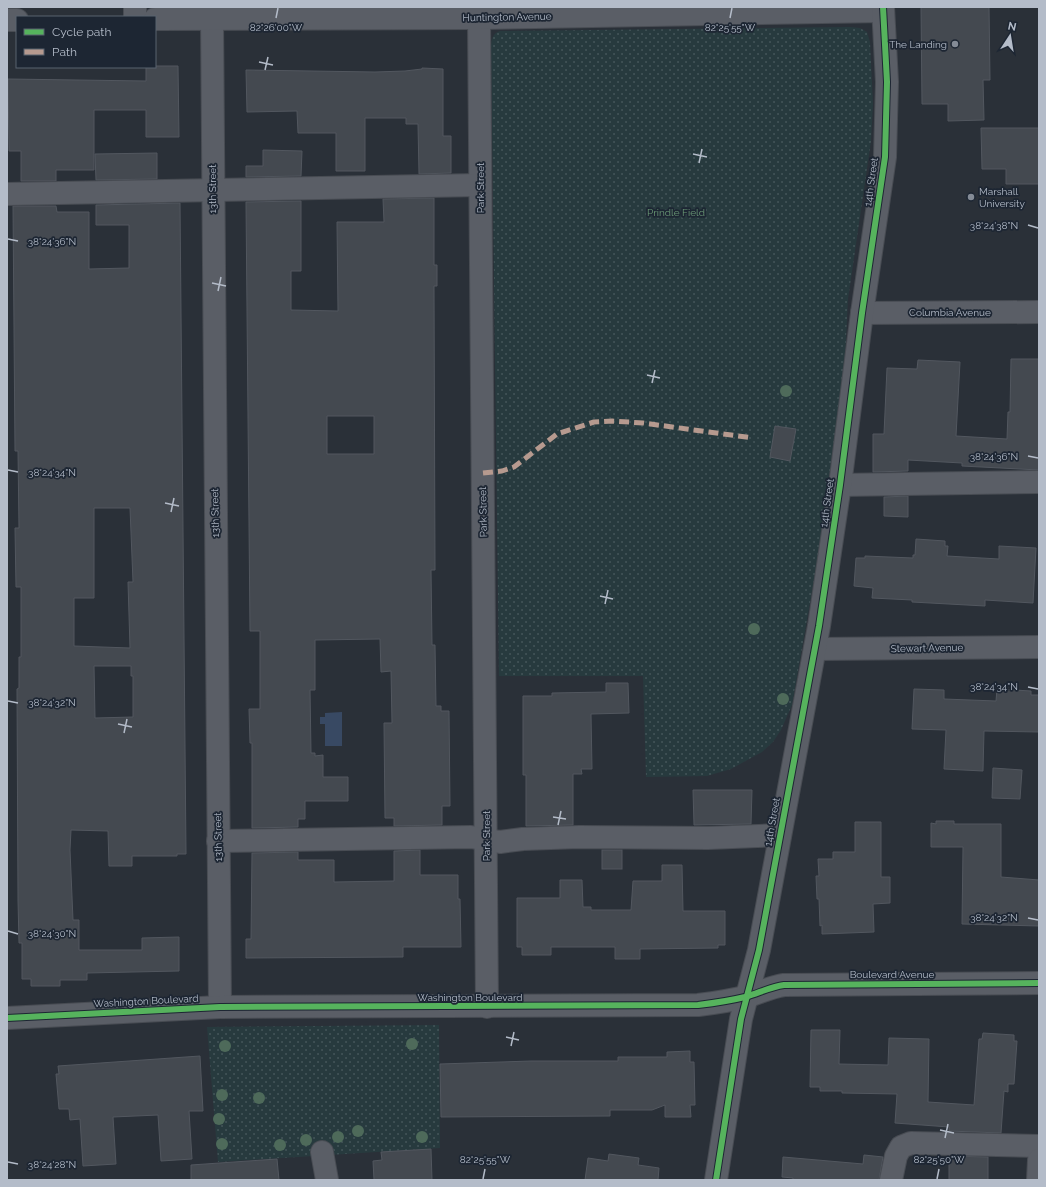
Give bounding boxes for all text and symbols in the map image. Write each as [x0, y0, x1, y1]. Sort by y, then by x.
street label: Huntington Avenue [462, 11, 552, 23]
legend [16, 16, 156, 68]
north arrow [990, 16, 1030, 56]
text: N [1007, 19, 1017, 34]
text: 82°26'00"W [250, 22, 303, 33]
text: 82°25'55"W [705, 22, 756, 33]
text: Cycle path [52, 25, 111, 39]
place label: The Landing [889, 39, 947, 50]
marker: The Landing [950, 39, 960, 49]
text: Path [52, 45, 77, 59]
street label: 14th Street [862, 156, 880, 207]
street label: Park Street [475, 162, 486, 213]
street label: 13th Street [207, 164, 218, 214]
place label: Marshall University [979, 186, 1025, 209]
marker: Marshall University [966, 192, 976, 202]
park label: Prindle Field [647, 207, 705, 218]
text: 38°24'38"N [970, 220, 1018, 231]
text: 38°24'36"N [28, 236, 76, 247]
street label: Columbia Avenue [909, 307, 991, 318]
text: 38°24'36"N [970, 451, 1018, 462]
text: 38°24'34"N [28, 467, 76, 478]
street label: 14th Street [818, 477, 836, 528]
street label: Park Street [477, 486, 489, 537]
street label: 13th Street [209, 488, 221, 538]
street label: Stewart Avenue [891, 642, 964, 654]
text: 38°24'34"N [970, 681, 1018, 692]
text: 38°24'32"N [28, 697, 76, 708]
street label: 14th Street [762, 796, 782, 847]
street label: Park Street [481, 810, 492, 861]
street label: 13th Street [212, 812, 224, 862]
text: 38°24'32"N [970, 912, 1018, 923]
text: 38°24'30"N [28, 928, 76, 939]
street label: Boulevard Avenue [850, 969, 934, 980]
street label: Washington Boulevard [417, 992, 523, 1003]
street label: Washington Boulevard [93, 993, 199, 1009]
text: 82°25'55"W [460, 1154, 511, 1165]
text: 82°25'50"W [913, 1154, 965, 1165]
text: 38°24'28"N [28, 1159, 76, 1170]

